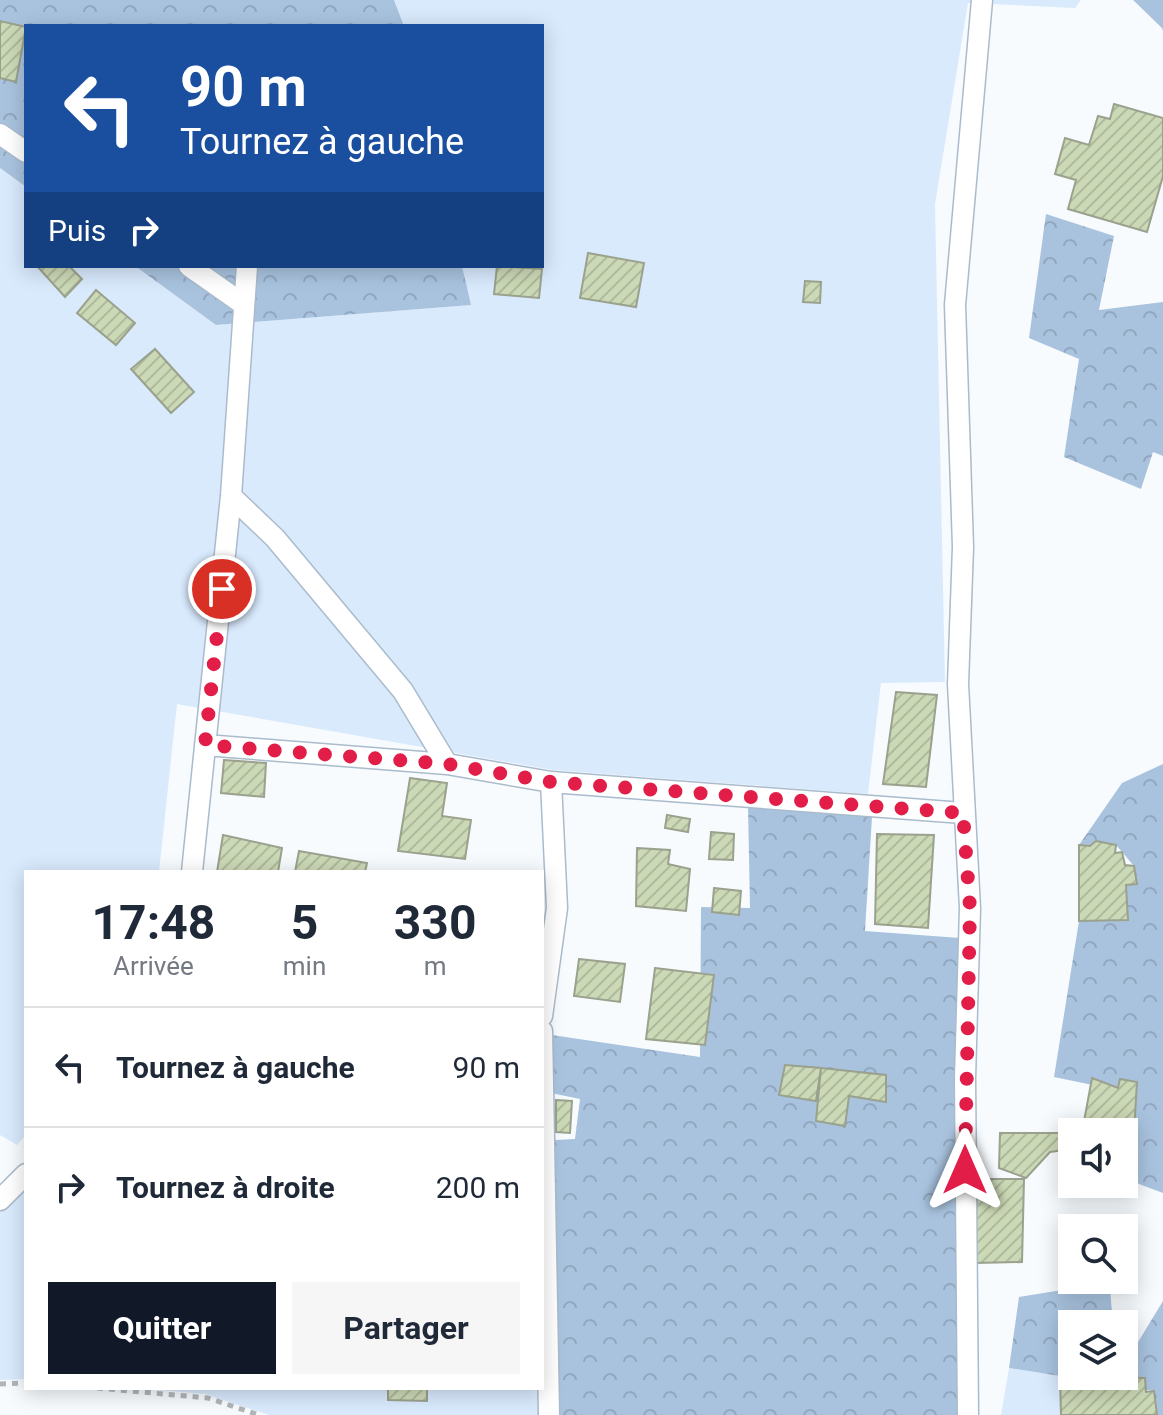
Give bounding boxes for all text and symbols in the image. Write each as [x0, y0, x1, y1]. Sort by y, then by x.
text: 90 m [180, 54, 307, 120]
icon: left [48, 56, 152, 160]
text: Tournez à gauche [180, 121, 464, 163]
icon: right [122, 208, 166, 252]
text: Puis [48, 213, 106, 248]
pin [188, 555, 256, 623]
icon: arrive [200, 567, 244, 611]
text: 17:48 [92, 894, 215, 951]
text: 5 [291, 894, 318, 951]
text: 330 [394, 894, 476, 951]
text: Arrivée [113, 951, 194, 981]
text: min [283, 951, 326, 981]
text: m [424, 951, 447, 981]
icon: left [48, 1045, 92, 1089]
text: Tournez à gauche [116, 1050, 355, 1085]
text: 90 m [453, 1050, 520, 1085]
map controls [1058, 1118, 1138, 1390]
button: sound [1058, 1118, 1138, 1198]
position arrow [923, 1128, 1007, 1212]
icon: right [48, 1165, 92, 1209]
text: Tournez à droite [116, 1170, 335, 1205]
text: 200 m [436, 1170, 520, 1205]
button: search [1058, 1214, 1138, 1294]
button: Quitter [48, 1282, 276, 1374]
button: Partager [292, 1282, 520, 1374]
button: layers [1058, 1310, 1138, 1390]

